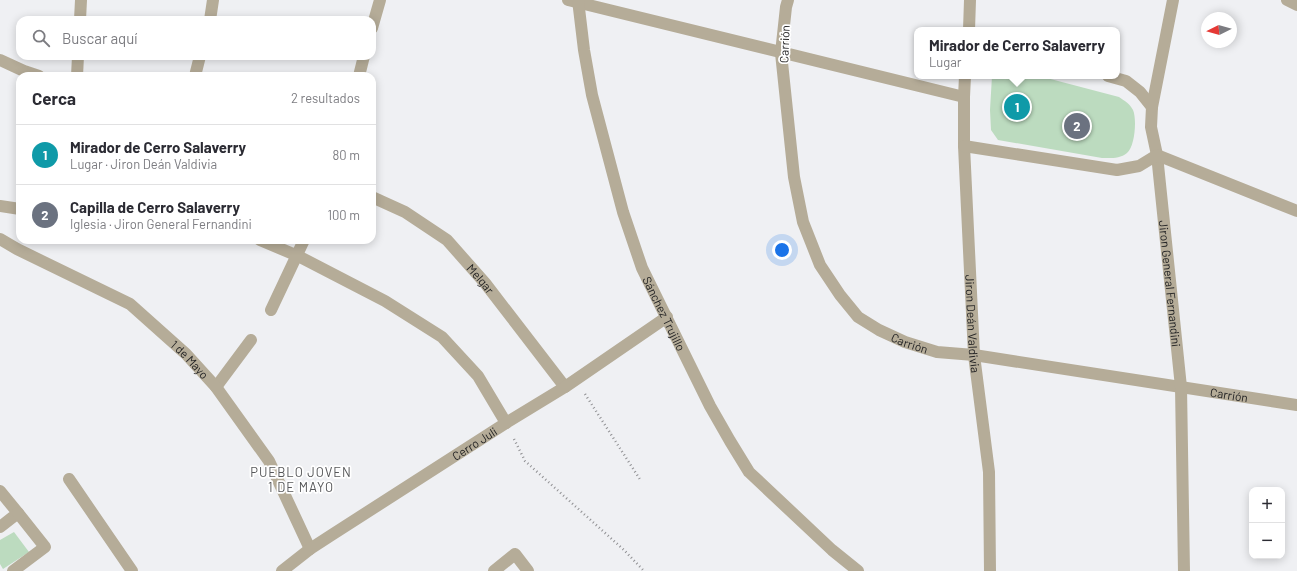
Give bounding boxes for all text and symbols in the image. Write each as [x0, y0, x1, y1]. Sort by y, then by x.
north arrow [1201, 12, 1237, 48]
search box [16, 16, 376, 60]
street label: Carrión [776, 25, 792, 63]
icon: search [30, 27, 52, 49]
popup [914, 27, 1120, 79]
text: Buscar aquí [62, 29, 138, 47]
text: Mirador de Cerro Salaverry [929, 36, 1105, 54]
text: Lugar [929, 54, 962, 70]
text: Cerca [32, 88, 76, 108]
text: 2 resultados [291, 90, 360, 106]
pin: 1 [1004, 92, 1030, 122]
pin: 2 [1064, 111, 1090, 141]
text: Mirador de Cerro Salaverry [70, 138, 246, 156]
text: 1 [43, 147, 47, 163]
text: 80 m [333, 147, 360, 163]
text: Lugar · Jiron Deán Valdivia [70, 156, 217, 172]
text: Capilla de Cerro Salaverry [70, 198, 240, 216]
text: 2 [41, 207, 49, 223]
text: 100 m [327, 207, 360, 223]
text: Iglesia · Jiron General Fernandini [70, 216, 252, 232]
street label: Jiron General Fernandini [1157, 220, 1184, 348]
your location [772, 240, 792, 260]
street label: Melgar [464, 261, 498, 297]
street label: Sánchez Trujillo [640, 274, 689, 353]
street label: Jiron Deán Valdivia [963, 274, 983, 374]
street label: Carrión [889, 330, 930, 356]
street label: 1 de Mayo [168, 337, 212, 381]
street label: Carrión [1209, 385, 1249, 404]
street label: Cerro Juli [449, 424, 499, 463]
district label: PUEBLO JOVEN 1 DE MAYO [250, 464, 352, 495]
map controls [1249, 487, 1285, 559]
button: + [1249, 487, 1285, 523]
button: − [1249, 523, 1285, 559]

